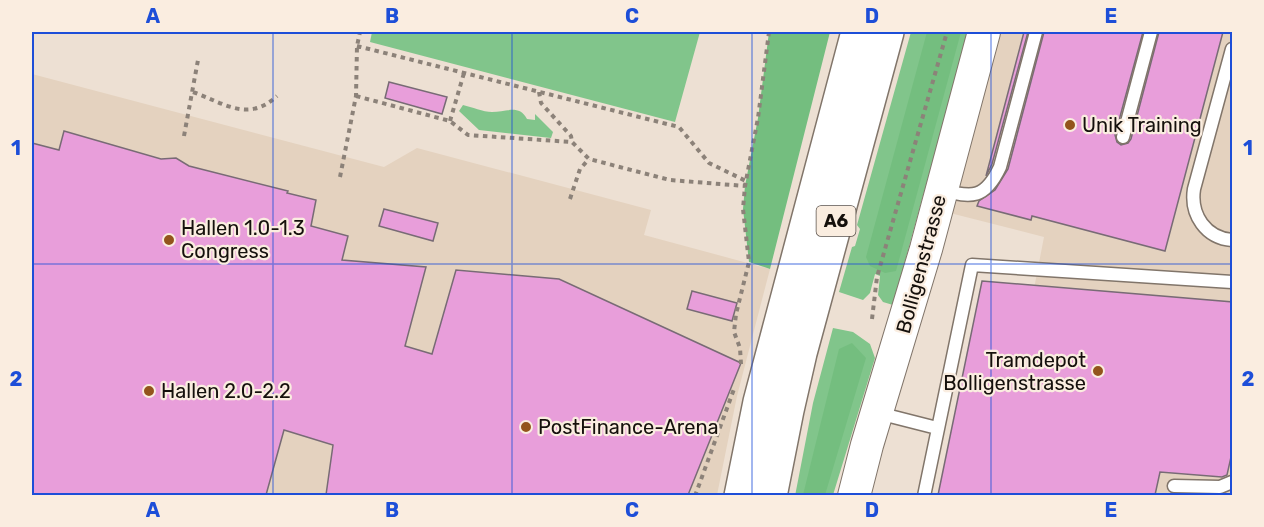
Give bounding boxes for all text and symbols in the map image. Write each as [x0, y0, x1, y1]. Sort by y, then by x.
text: A [146, 4, 161, 28]
text: B [385, 4, 399, 28]
text: C [625, 4, 639, 28]
text: D [865, 4, 879, 28]
text: E [1105, 4, 1117, 28]
place label: Unik Training [1082, 113, 1202, 137]
marker: Unik Training [1063, 118, 1077, 132]
text: 1 [11, 136, 21, 160]
text: 1 [1243, 136, 1253, 160]
street label: Bolligenstrasse [891, 192, 951, 336]
road number: A6 [816, 206, 856, 236]
place label: Hallen 1.0-1.3 Congress [181, 216, 305, 263]
marker: Hallen 1.0-1.3 Congress [162, 233, 176, 247]
place label: Tramdepot Bolligenstrasse [943, 348, 1086, 395]
marker: Tramdepot Bolligenstrasse [1091, 364, 1105, 378]
text: 2 [10, 367, 23, 391]
text: 2 [1242, 367, 1255, 391]
place label: Hallen 2.0-2.2 [161, 379, 291, 403]
marker: Hallen 2.0-2.2 [142, 384, 156, 398]
place label: PostFinance-Arena [538, 415, 719, 439]
marker: PostFinance-Arena [519, 420, 533, 434]
text: A [146, 498, 161, 522]
text: B [385, 498, 399, 522]
text: C [625, 498, 639, 522]
text: D [865, 498, 879, 522]
text: E [1105, 498, 1117, 522]

